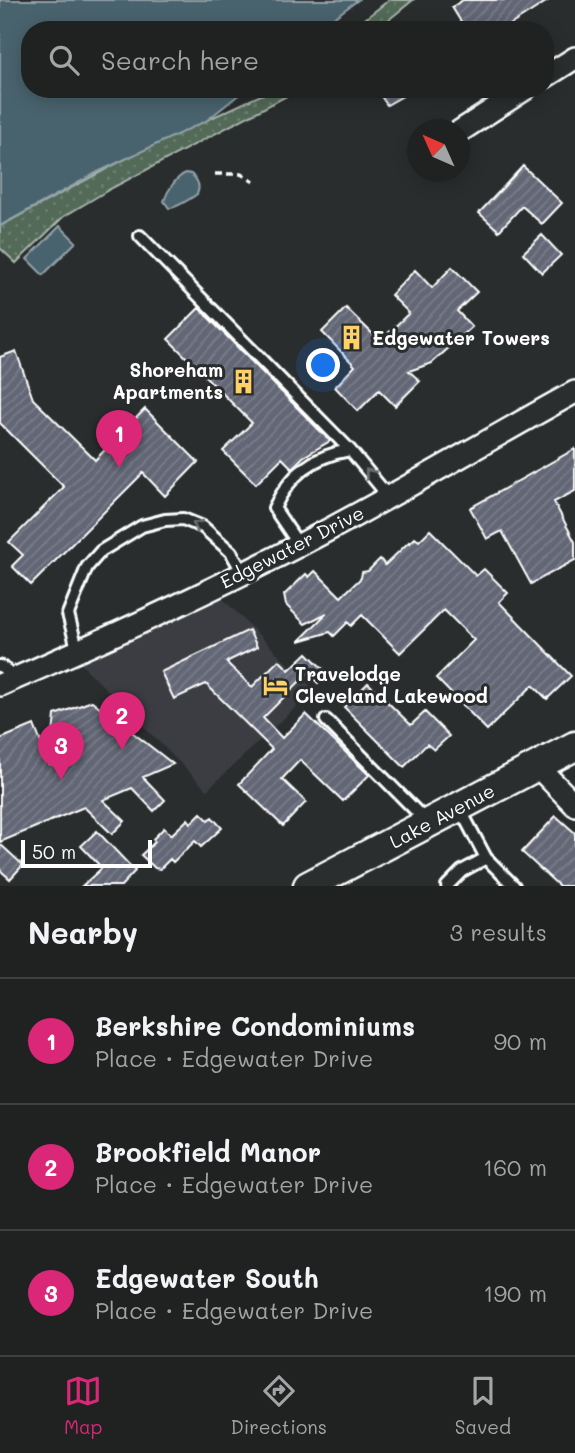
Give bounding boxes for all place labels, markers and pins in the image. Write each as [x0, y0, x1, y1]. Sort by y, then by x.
building icon: Edgewater Towers [338, 324, 366, 352]
place label: Edgewater Towers [372, 325, 550, 350]
place label: Shoreham Apartments [112, 357, 223, 404]
building icon: Shoreham Apartments [229, 367, 257, 395]
pin: 1 [96, 410, 142, 468]
place label: Travelodge Cleveland Lakewood [295, 661, 488, 708]
hotel icon: Travelodge Cleveland Lakewood [261, 671, 289, 699]
pin: 2 [99, 692, 145, 750]
pin: 3 [38, 722, 84, 780]

